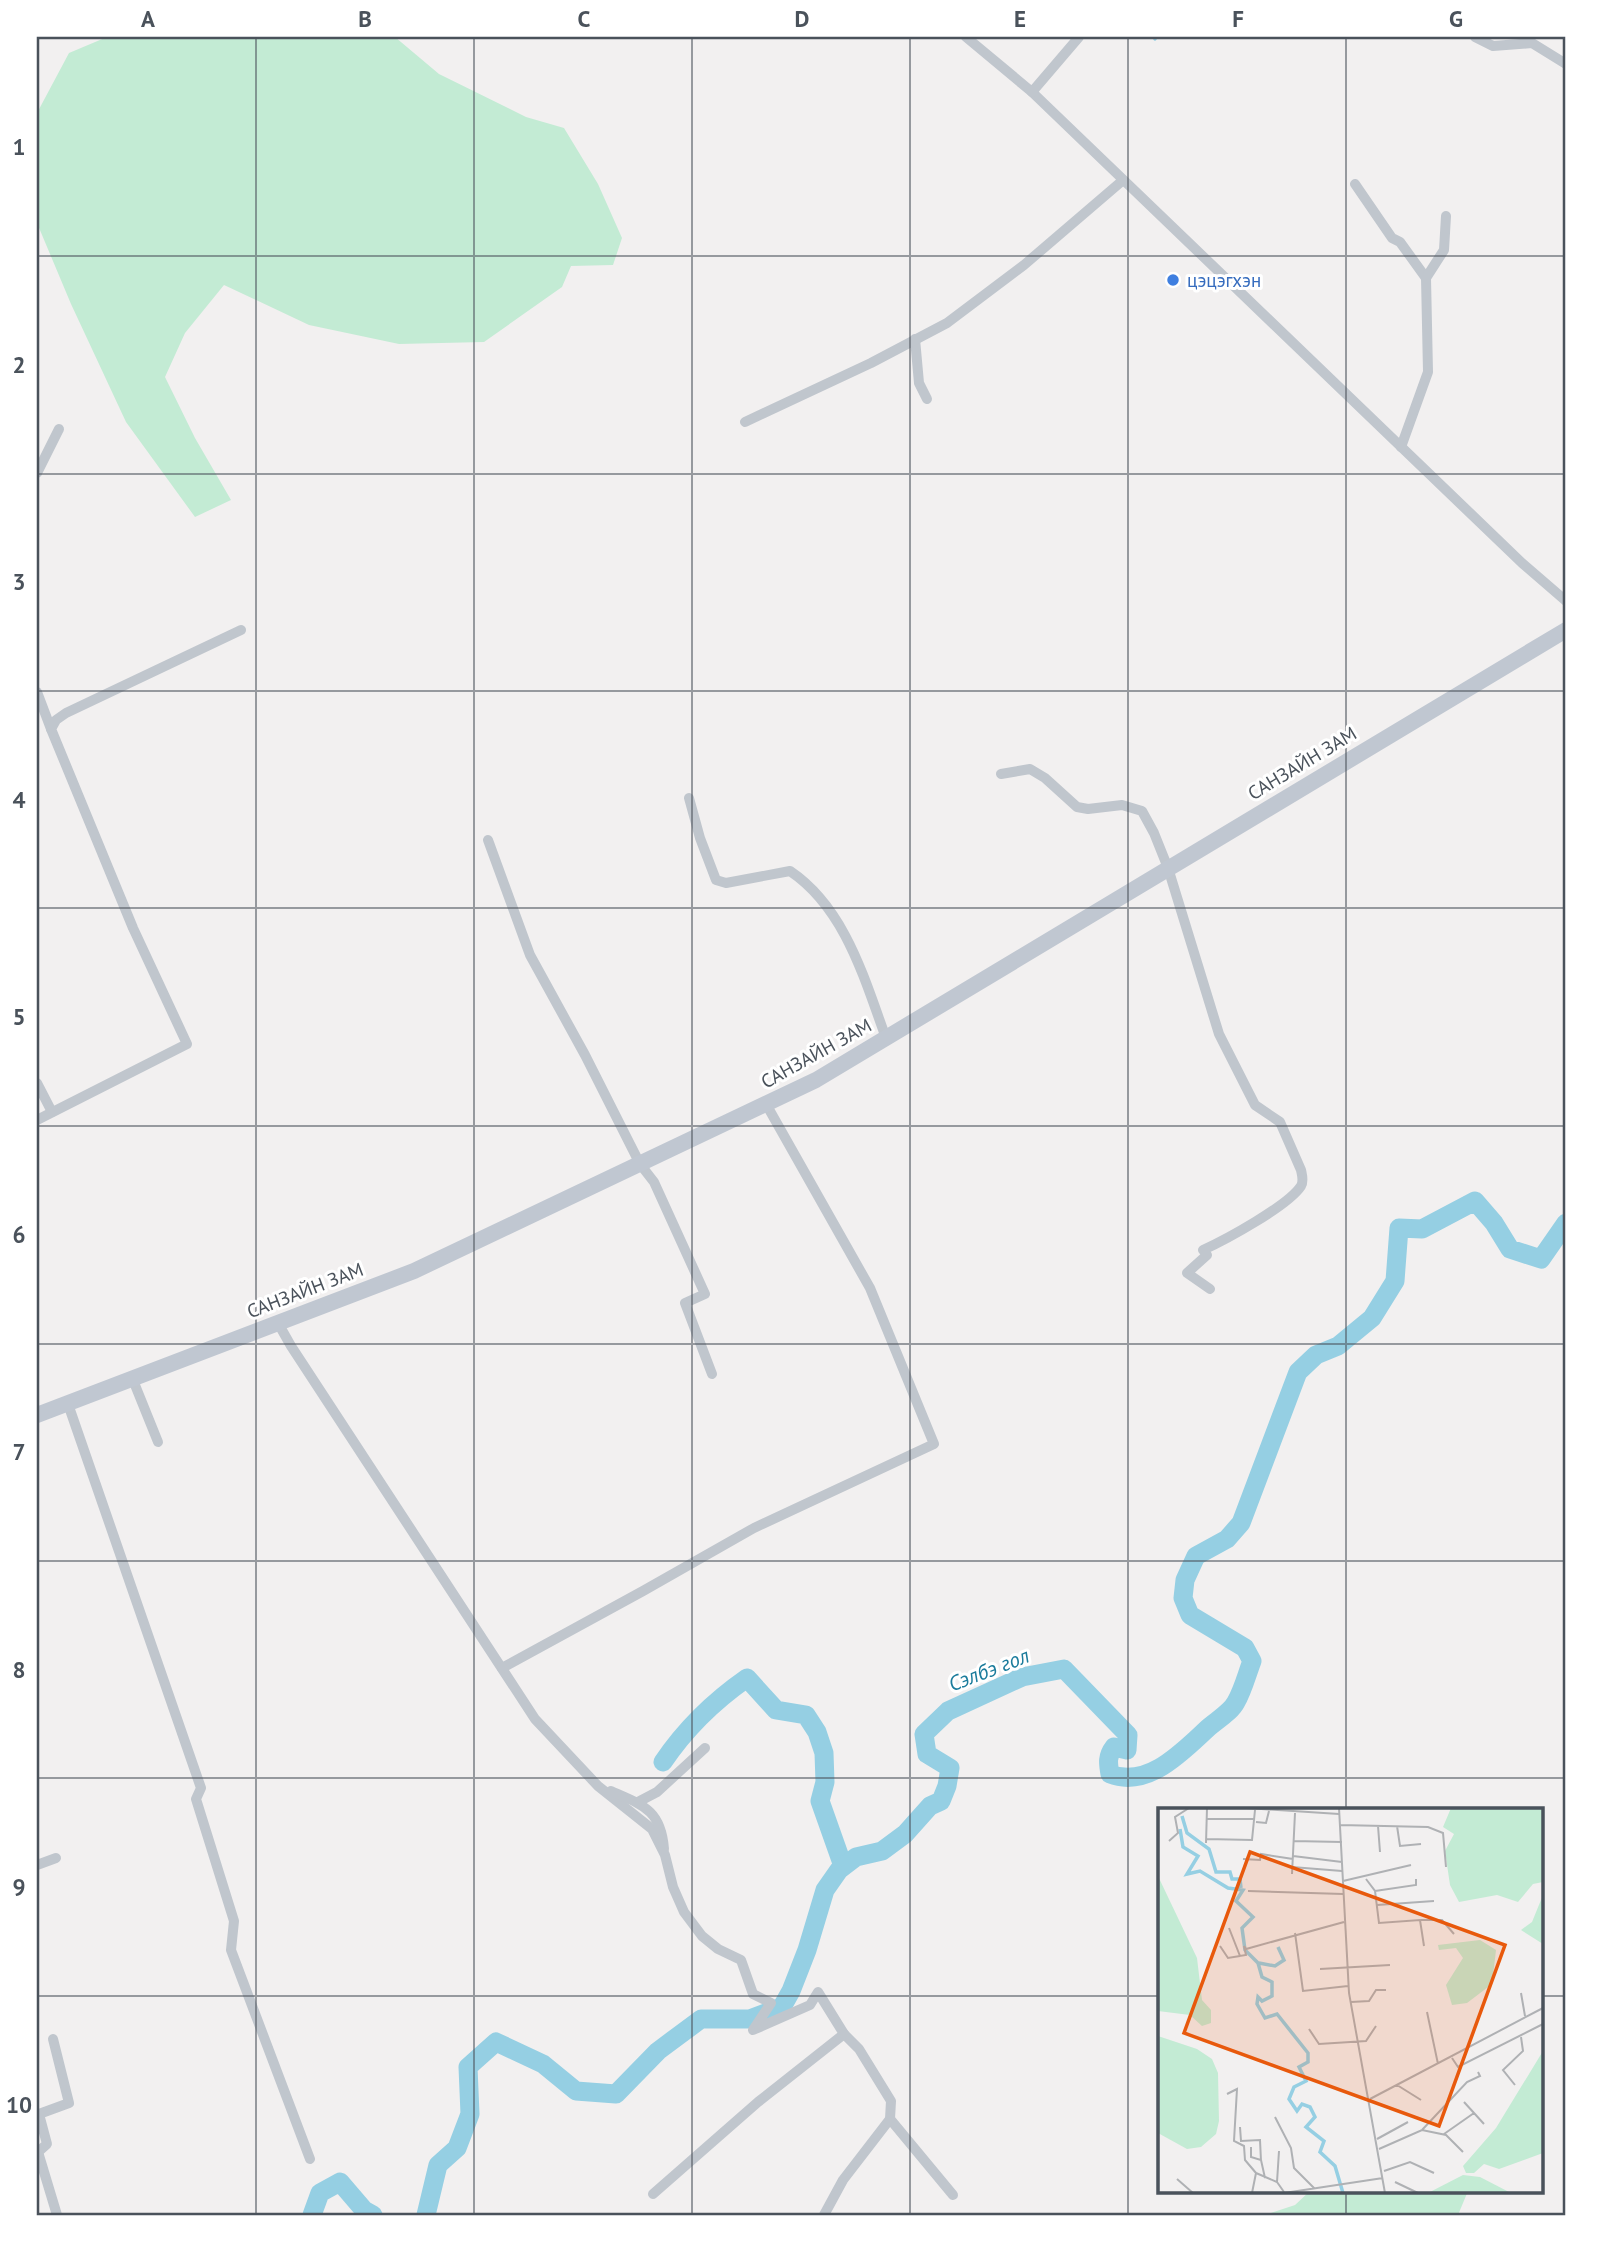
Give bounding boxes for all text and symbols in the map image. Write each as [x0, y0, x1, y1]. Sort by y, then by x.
text: A [141, 4, 155, 33]
text: B [358, 4, 372, 33]
text: C [578, 4, 591, 33]
text: D [795, 4, 809, 33]
text: E [1014, 4, 1026, 33]
text: F [1232, 4, 1244, 33]
text: G [1449, 4, 1463, 33]
text: 1 [12, 132, 26, 161]
place label: цэцэгхэн [1187, 268, 1261, 292]
marker: цэцэгхэн [1165, 272, 1181, 288]
text: 2 [12, 350, 26, 379]
text: 3 [12, 567, 26, 596]
street label: САНЗАЙН ЗАМ [1243, 721, 1361, 805]
text: 4 [12, 785, 26, 814]
text: 5 [12, 1002, 26, 1031]
street label: САНЗАЙН ЗАМ [756, 1013, 876, 1093]
text: 6 [12, 1220, 26, 1249]
street label: САНЗАЙН ЗАМ [243, 1257, 367, 1323]
text: 7 [12, 1437, 26, 1466]
water label: Сэлбэ гол [945, 1642, 1033, 1697]
text: 8 [12, 1655, 26, 1684]
inset map [1158, 1808, 1544, 2192]
text: 9 [12, 1872, 26, 1901]
text: 10 [6, 2090, 32, 2119]

